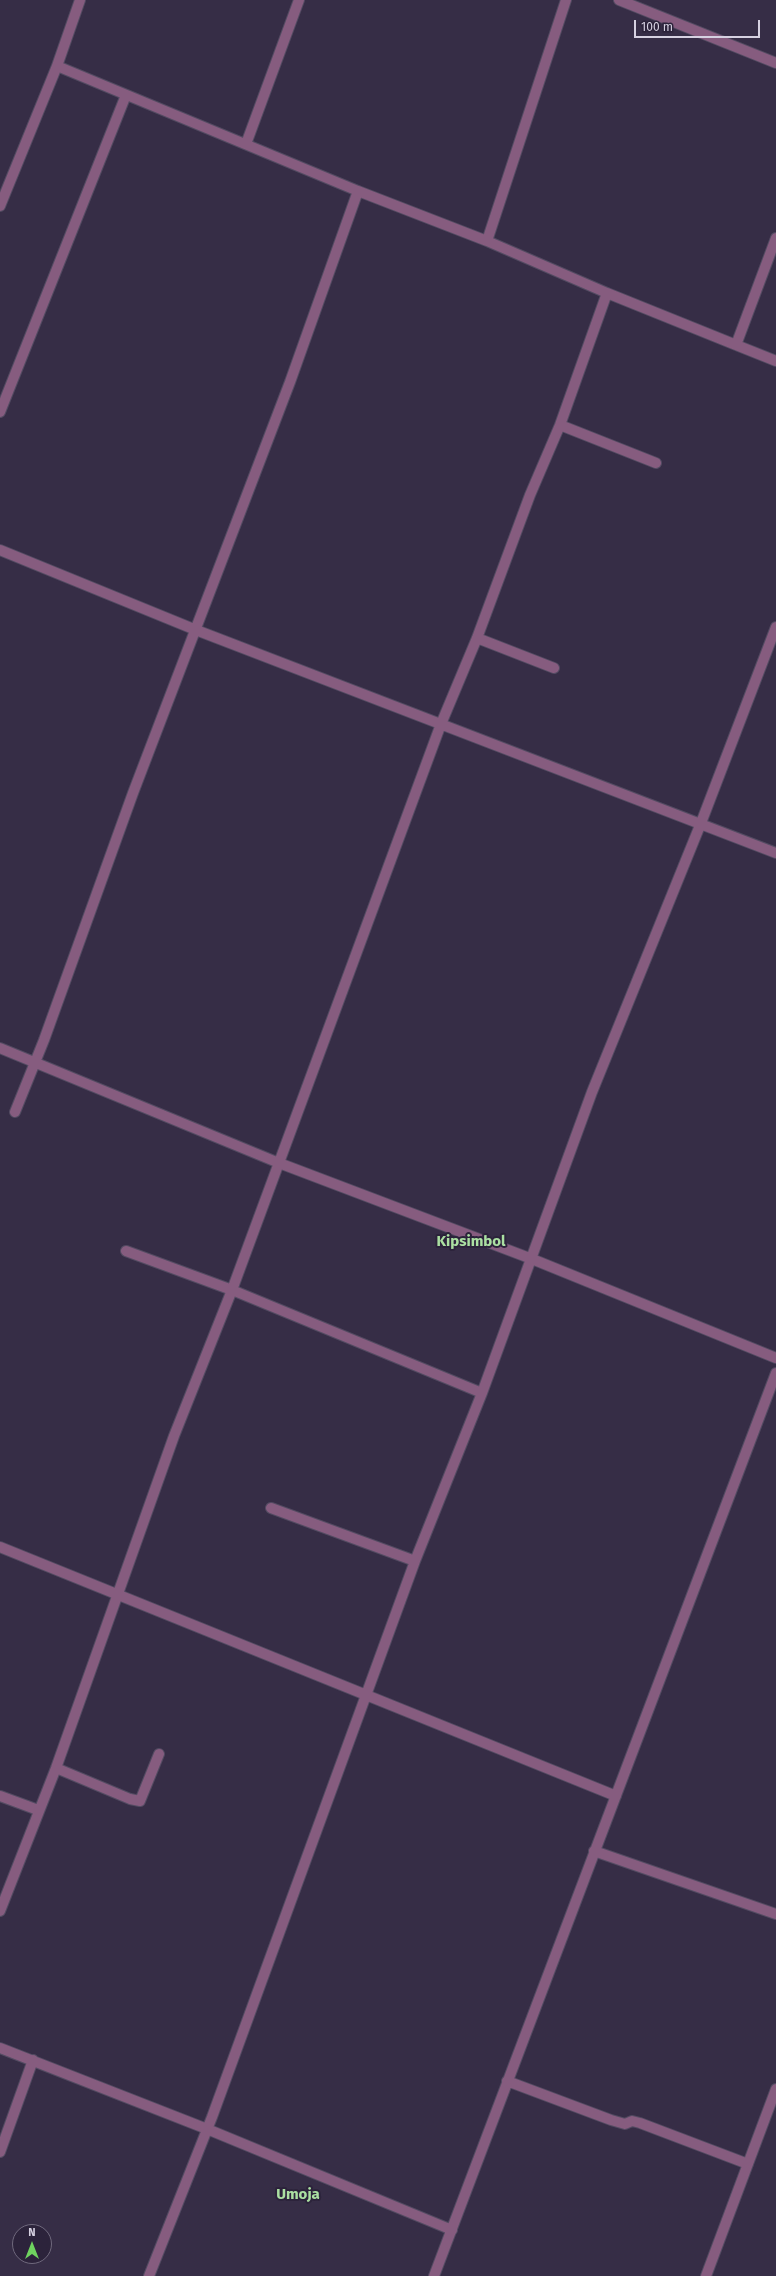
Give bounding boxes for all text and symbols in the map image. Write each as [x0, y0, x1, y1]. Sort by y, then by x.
scale bar [636, 12, 762, 38]
text: 100 m [641, 20, 673, 34]
district label: Kipsimbol [437, 1233, 505, 1251]
district label: Umoja [276, 2186, 320, 2204]
north arrow [12, 2224, 52, 2264]
text: N [28, 2226, 36, 2239]

